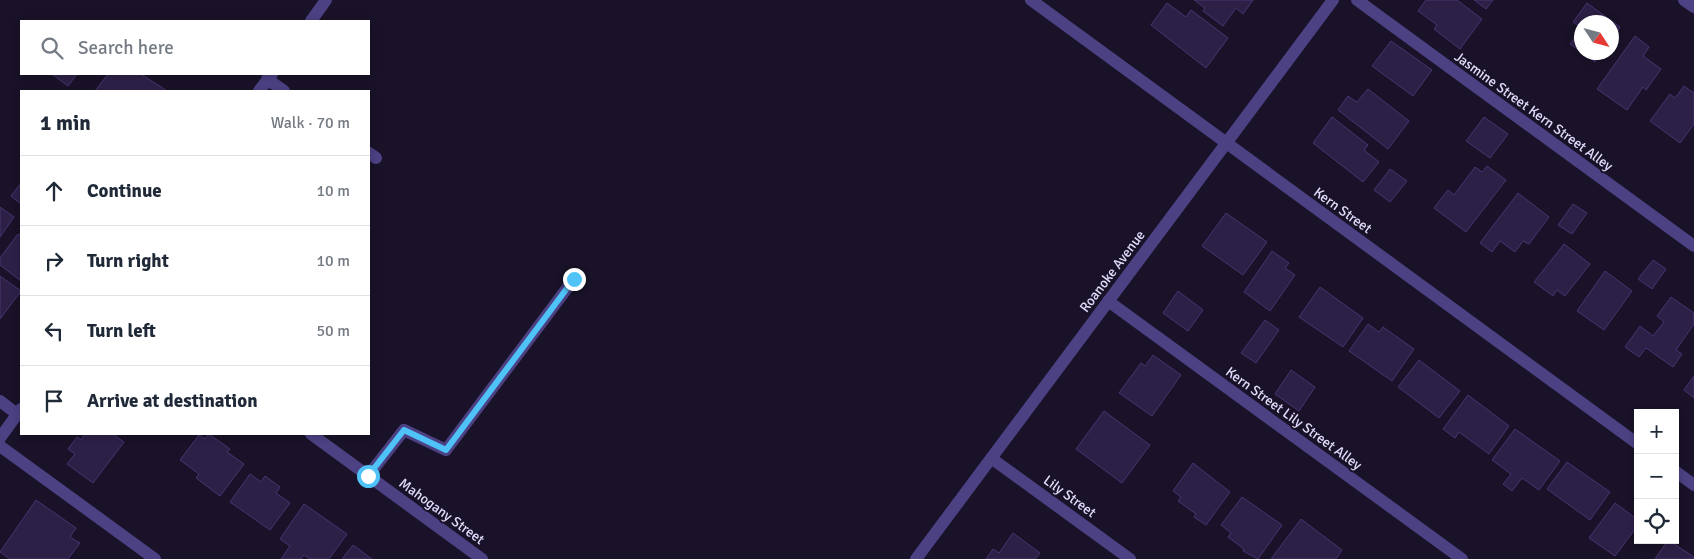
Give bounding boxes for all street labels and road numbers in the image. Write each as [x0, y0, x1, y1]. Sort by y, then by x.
street label: Jasmine Street Kern Street Alley [1451, 48, 1617, 175]
street label: Kern Street [1310, 184, 1375, 237]
street label: Roanoke Avenue [1076, 227, 1149, 316]
street label: Kern Street Lily Street Alley [1222, 363, 1366, 474]
street label: Lily Street [1040, 472, 1099, 521]
street label: Mahogany Street [396, 475, 488, 548]

